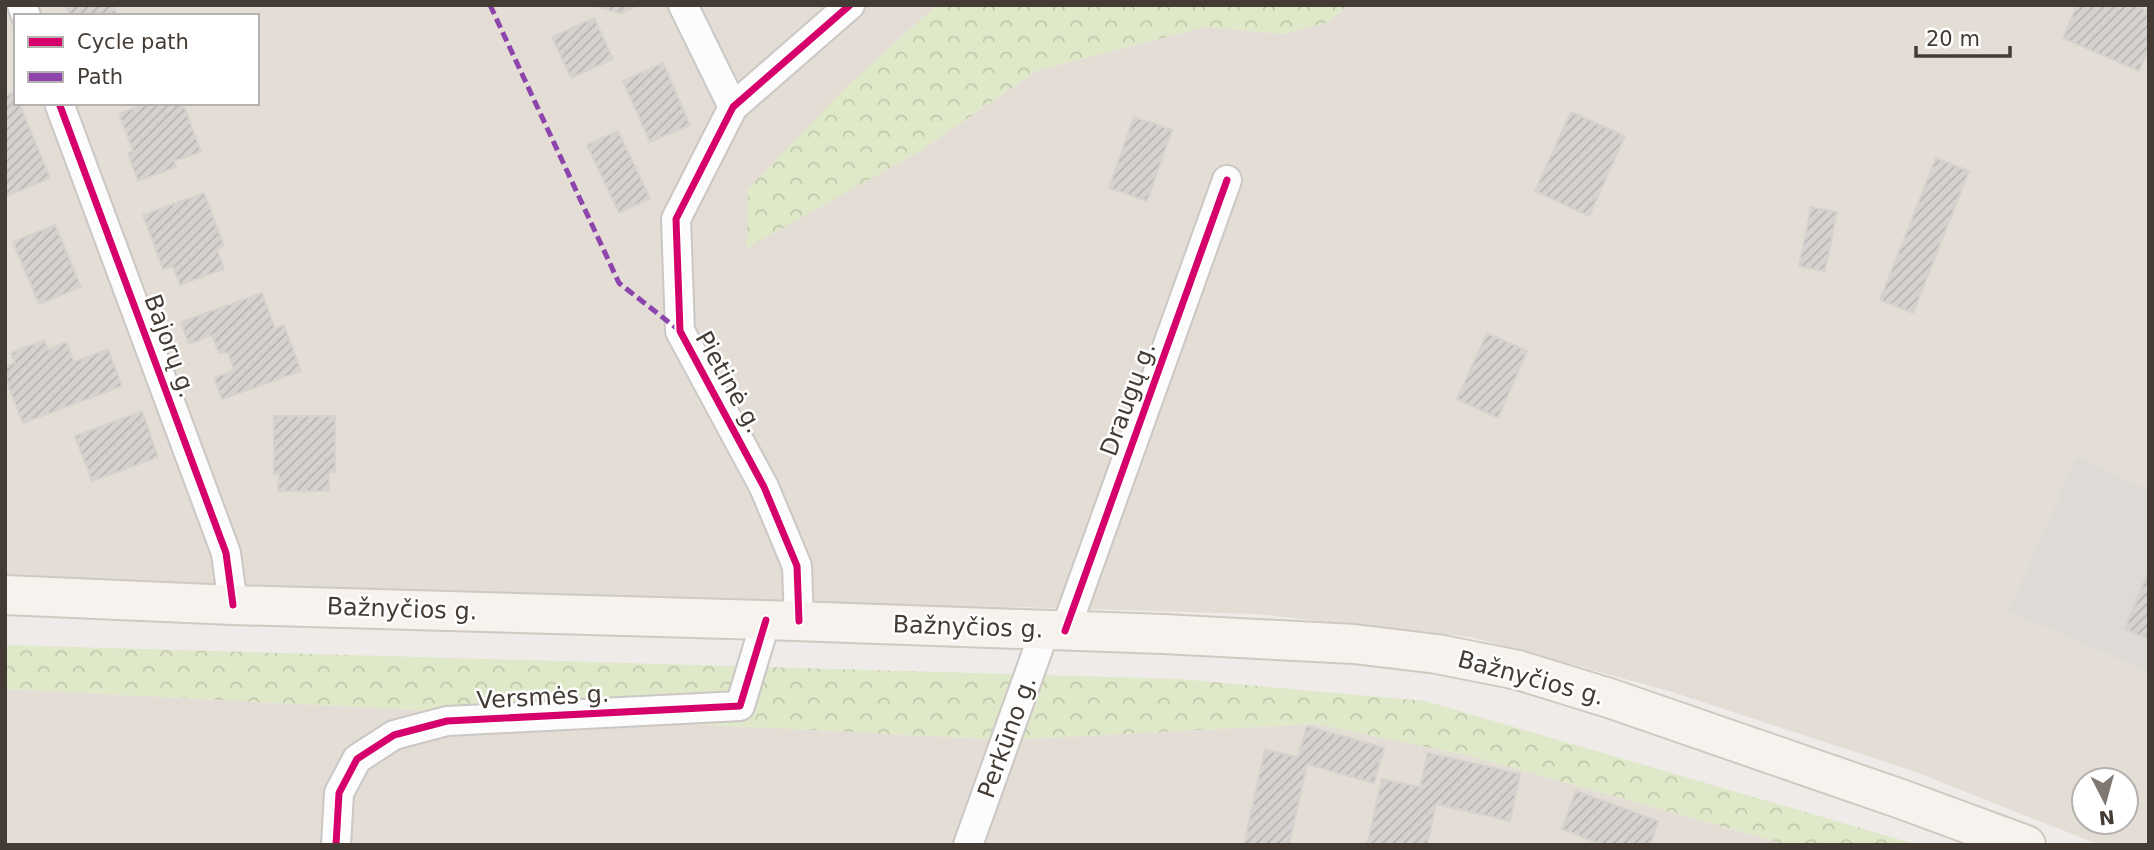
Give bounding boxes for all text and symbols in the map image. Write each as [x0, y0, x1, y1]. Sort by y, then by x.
legend [14, 14, 259, 105]
scale bar [1916, 14, 2010, 58]
text: 20 m [1926, 27, 1980, 51]
text: Cycle path [77, 30, 189, 54]
text: Path [77, 65, 123, 89]
street label: Bajorų g. [138, 290, 202, 402]
street label: Pietinė g. [690, 326, 768, 438]
street label: Draugų g. [1094, 338, 1162, 460]
street label: Bažnyčios g. [326, 592, 478, 626]
street label: Bažnyčios g. [892, 610, 1044, 644]
street label: Bažnyčios g. [1455, 645, 1607, 711]
street label: Perkūno g. [972, 672, 1042, 802]
street label: Versmės g. [476, 680, 610, 714]
north arrow [2070, 766, 2140, 836]
text: N [2098, 806, 2116, 830]

